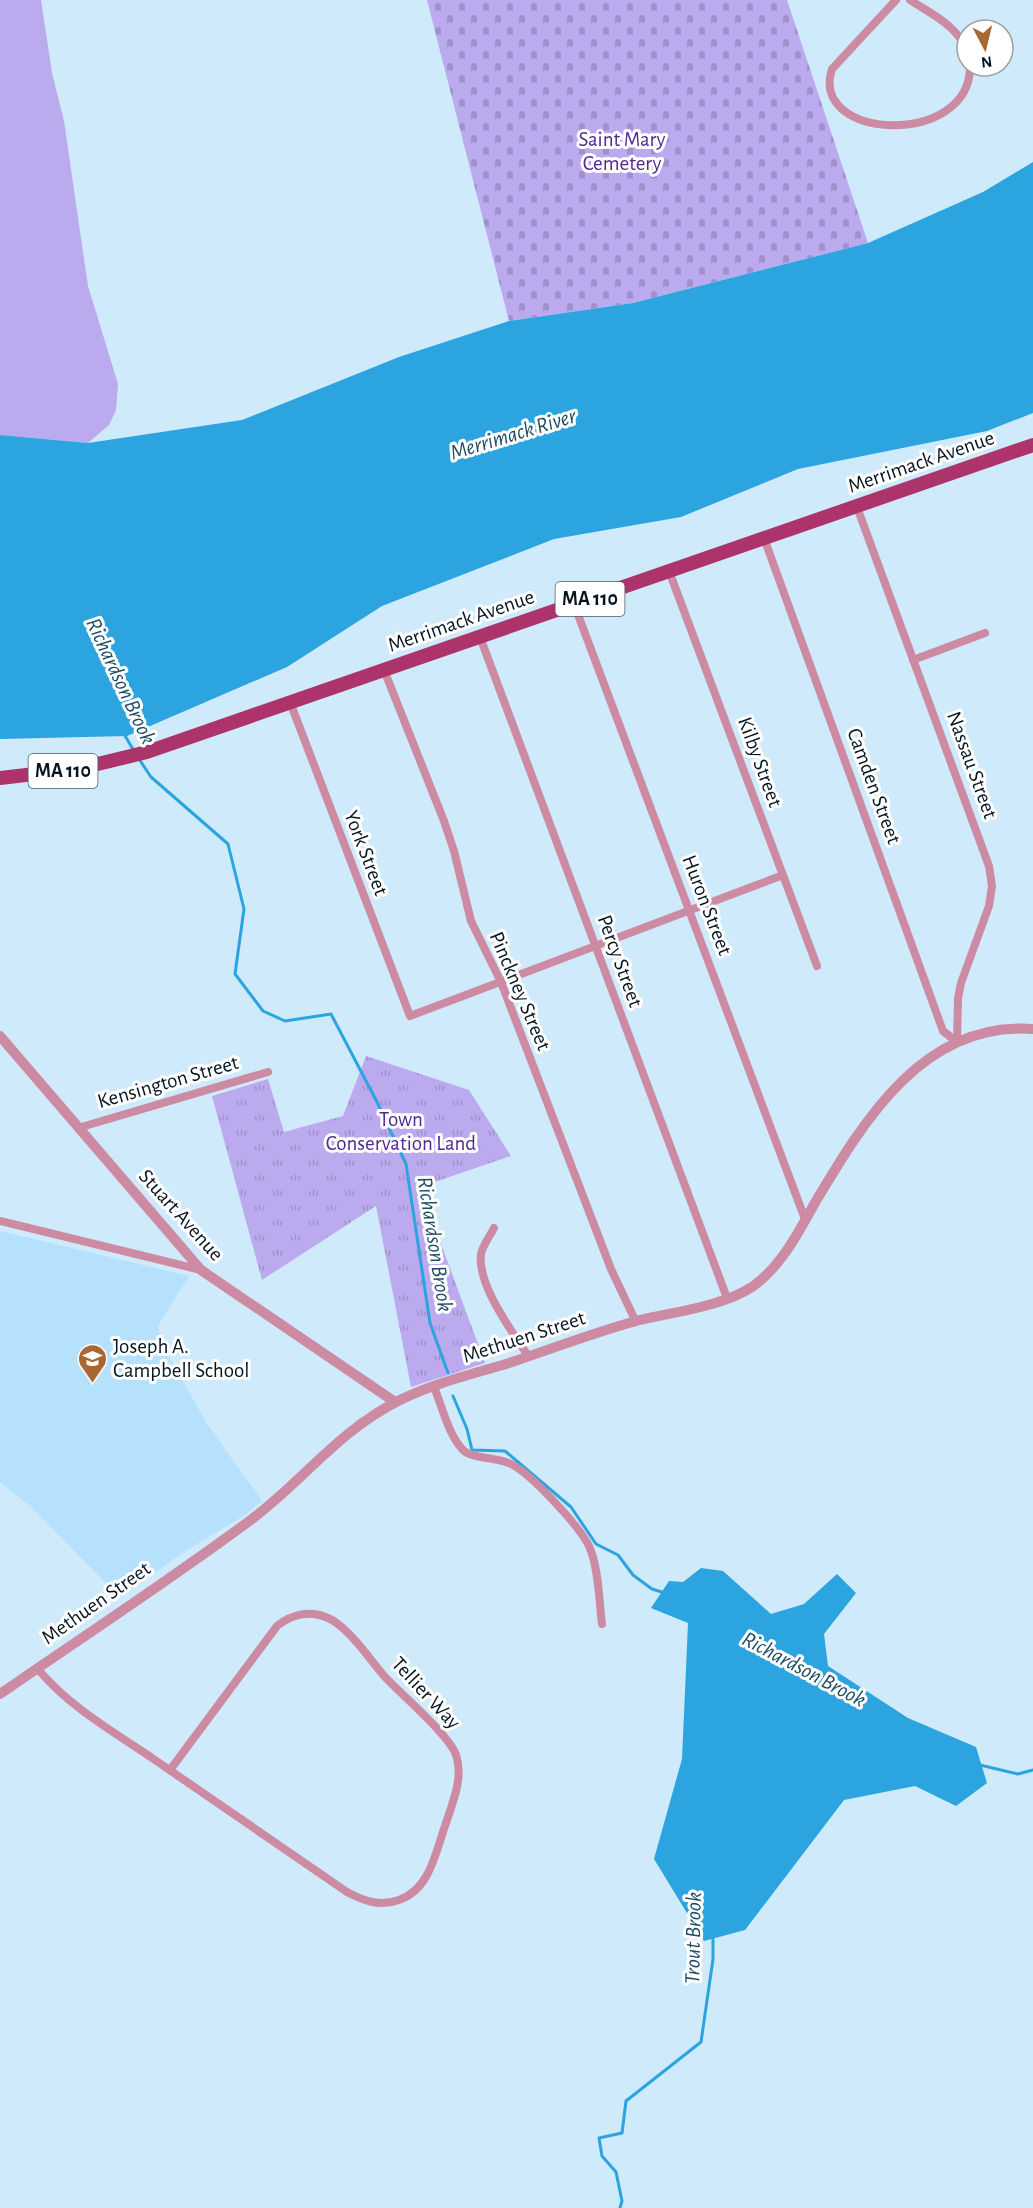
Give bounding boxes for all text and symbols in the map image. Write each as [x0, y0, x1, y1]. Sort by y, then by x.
north arrow [955, 18, 1015, 78]
text: N [980, 53, 993, 71]
park label: Saint Mary Cemetery [578, 129, 666, 174]
water label: Merrimack River [447, 404, 579, 464]
street label: Merrimack Avenue [845, 427, 997, 497]
road number: MA 110 [556, 582, 624, 616]
street label: Merrimack Avenue [385, 586, 537, 656]
water label: Richardson Brook [82, 614, 160, 748]
street label: Nassau Street [943, 709, 1001, 822]
street label: Kilby Street [734, 714, 786, 810]
street label: Camden Street [843, 725, 905, 847]
road number: MA 110 [28, 754, 98, 788]
street label: York Street [340, 808, 392, 899]
street label: Huron Street [678, 852, 736, 958]
street label: Percy Street [594, 912, 646, 1010]
street label: Pinckney Street [486, 928, 555, 1054]
street label: Kensington Street [95, 1052, 241, 1112]
park label: Town Conservation Land [326, 1109, 476, 1154]
street label: Stuart Avenue [135, 1165, 227, 1265]
water label: Richardson Brook [413, 1175, 457, 1313]
street label: Methuen Street [460, 1307, 588, 1367]
place label: Joseph A. Campbell School [113, 1336, 250, 1381]
school or university icon: Joseph A. Campbell School [76, 1342, 108, 1384]
street label: Methuen Street [38, 1558, 155, 1648]
water label: Richardson Brook [739, 1627, 869, 1711]
street label: Tellier Way [388, 1653, 464, 1733]
water label: Trout Brook [681, 1892, 705, 1984]

